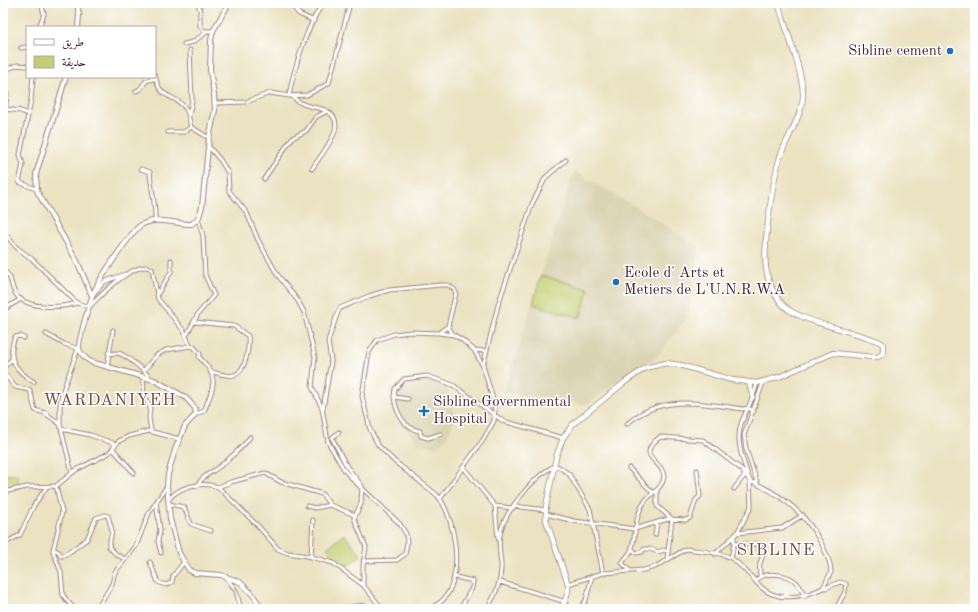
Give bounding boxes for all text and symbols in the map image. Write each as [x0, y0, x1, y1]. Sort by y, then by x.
legend [26, 26, 156, 78]
text: طريق [62, 37, 84, 50]
place label: Sibline cement [848, 44, 942, 59]
marker: Sibline cement [945, 46, 955, 56]
text: حديقة [62, 57, 86, 70]
place label: Ecole d' Arts et Metiers de L'U.N.R.W.A [624, 266, 786, 298]
marker: Ecole d' Arts et Metiers de L'U.N.R.W.A [611, 277, 621, 287]
district label: WARDANIYEH [43, 392, 177, 409]
place label: Sibline Governmental Hospital [433, 395, 571, 427]
marker: Sibline Governmental Hospital [418, 405, 430, 417]
district label: SIBLINE [737, 542, 815, 559]

